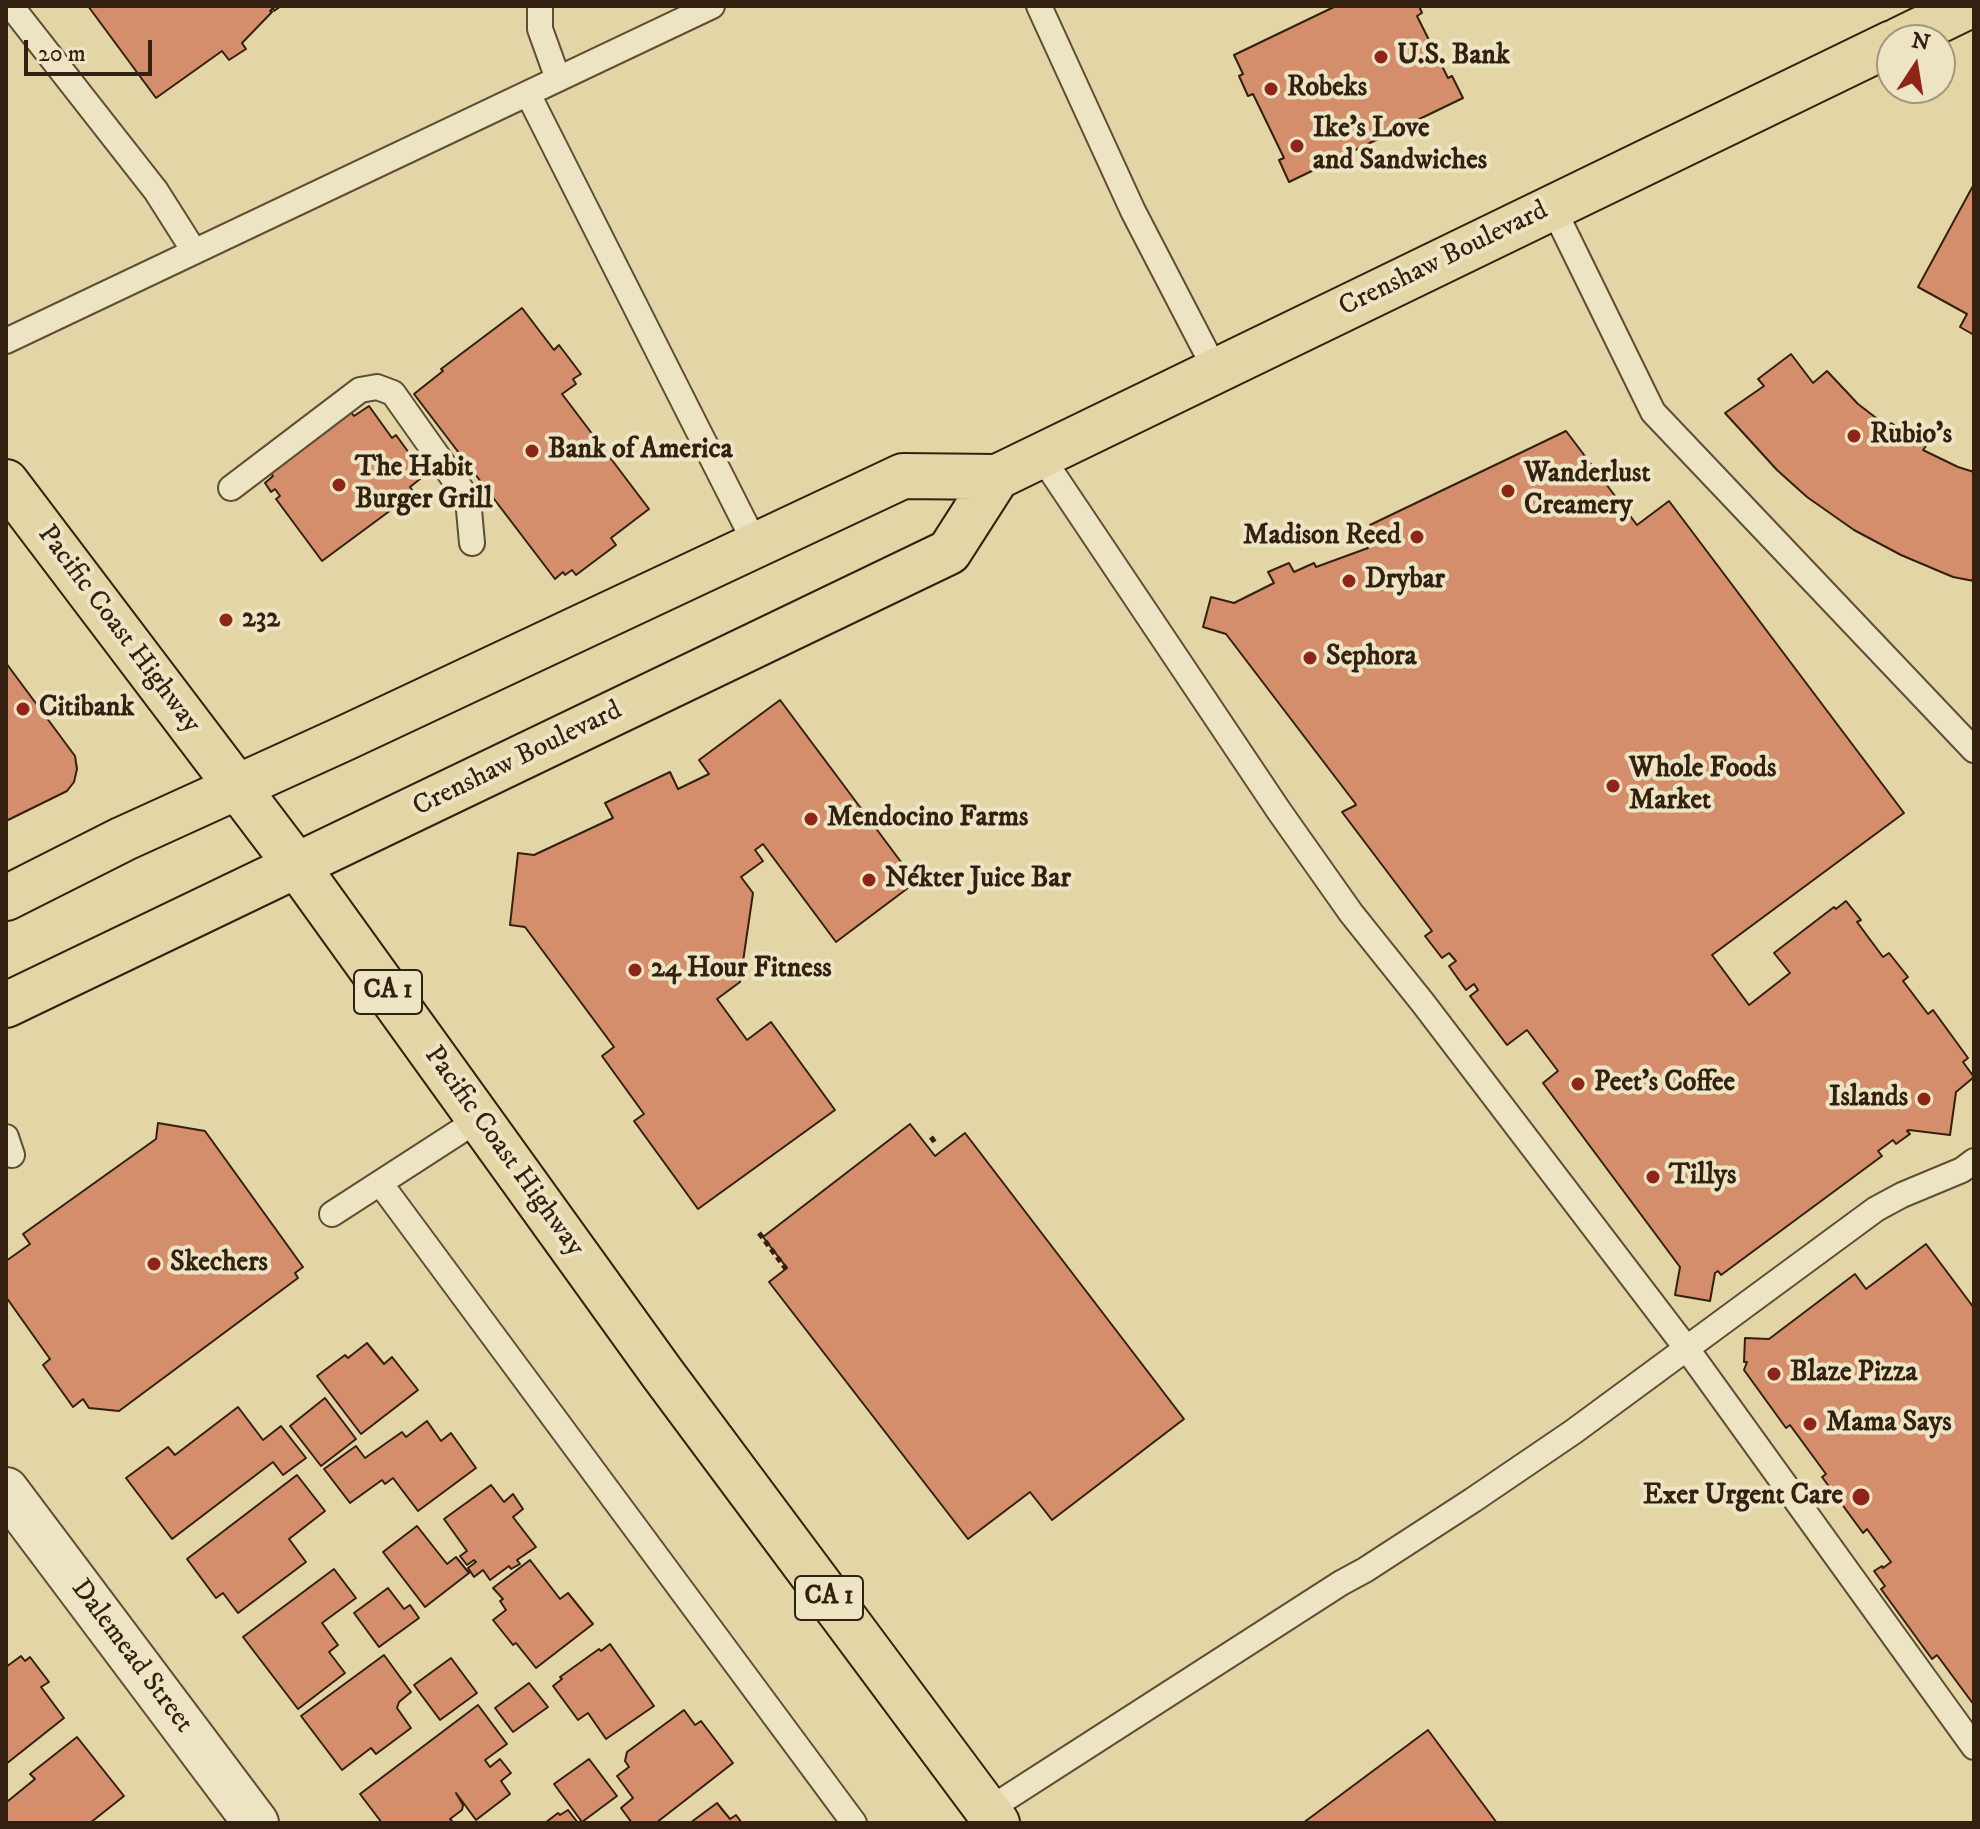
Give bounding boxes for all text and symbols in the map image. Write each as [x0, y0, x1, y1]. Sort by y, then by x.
scale bar [28, 24, 156, 74]
north arrow [1876, 24, 1956, 104]
text: N [1909, 27, 1932, 57]
text: 20 m [38, 39, 86, 69]
place label: U.S. Bank [1397, 40, 1510, 74]
marker: U.S. Bank [1372, 48, 1390, 66]
place label: Robeks [1287, 72, 1367, 106]
marker: Robeks [1262, 80, 1280, 98]
place label: Ike's Love and Sandwiches [1313, 113, 1487, 179]
marker: Ike's Love and Sandwiches [1288, 137, 1306, 155]
street label: Crenshaw Boulevard [1334, 195, 1554, 325]
place label: Rubio's [1870, 419, 1952, 453]
marker: Rubio's [1845, 427, 1863, 445]
place label: Bank of America [548, 434, 733, 468]
marker: Bank of America [523, 442, 541, 460]
place label: The Habit Burger Grill [355, 452, 492, 518]
place label: Wanderlust Creamery [1524, 458, 1650, 524]
marker: The Habit Burger Grill [330, 476, 348, 494]
marker: Wanderlust Creamery [1499, 482, 1517, 500]
street label: Pacific Coast Highway [29, 519, 207, 741]
place label: Madison Reed [1243, 520, 1401, 554]
marker: Madison Reed [1408, 528, 1426, 546]
place label: Drybar [1365, 564, 1445, 598]
marker: Drybar [1340, 572, 1358, 590]
place label: 232 [242, 603, 280, 637]
marker: 232 [217, 611, 235, 629]
place label: Sephora [1326, 641, 1417, 675]
marker: Sephora [1301, 649, 1319, 667]
place label: Citibank [39, 692, 134, 726]
street label: Crenshaw Boulevard [408, 695, 628, 825]
marker: Citibank [14, 700, 32, 718]
place label: Whole Foods Market [1629, 753, 1776, 819]
marker: Whole Foods Market [1604, 777, 1622, 795]
place label: Mendocino Farms [827, 802, 1028, 836]
marker: Mendocino Farms [802, 810, 820, 828]
place label: Nékter Juice Bar [885, 863, 1071, 897]
marker: Nékter Juice Bar [860, 871, 878, 889]
place label: 24 Hour Fitness [651, 953, 832, 987]
marker: 24 Hour Fitness [626, 961, 644, 979]
road number: CA 1 [354, 970, 422, 1014]
street label: Pacific Coast Highway [415, 1040, 591, 1264]
place label: Peet's Coffee [1594, 1067, 1735, 1101]
marker: Peet's Coffee [1569, 1075, 1587, 1093]
place label: Islands [1829, 1082, 1908, 1116]
marker: Islands [1915, 1090, 1933, 1108]
place label: Tillys [1669, 1160, 1736, 1194]
marker: Tillys [1644, 1168, 1662, 1186]
place label: Skechers [170, 1247, 268, 1281]
marker: Skechers [145, 1255, 163, 1273]
place label: Blaze Pizza [1790, 1357, 1917, 1391]
marker: Blaze Pizza [1765, 1365, 1783, 1383]
place label: Mama Says [1826, 1407, 1951, 1441]
marker: Mama Says [1801, 1415, 1819, 1433]
place label: Exer Urgent Care [1643, 1480, 1843, 1514]
marker: Exer Urgent Care [1850, 1486, 1872, 1508]
street label: Dalemead Street [62, 1574, 200, 1740]
road number: CA 1 [795, 1576, 863, 1620]

